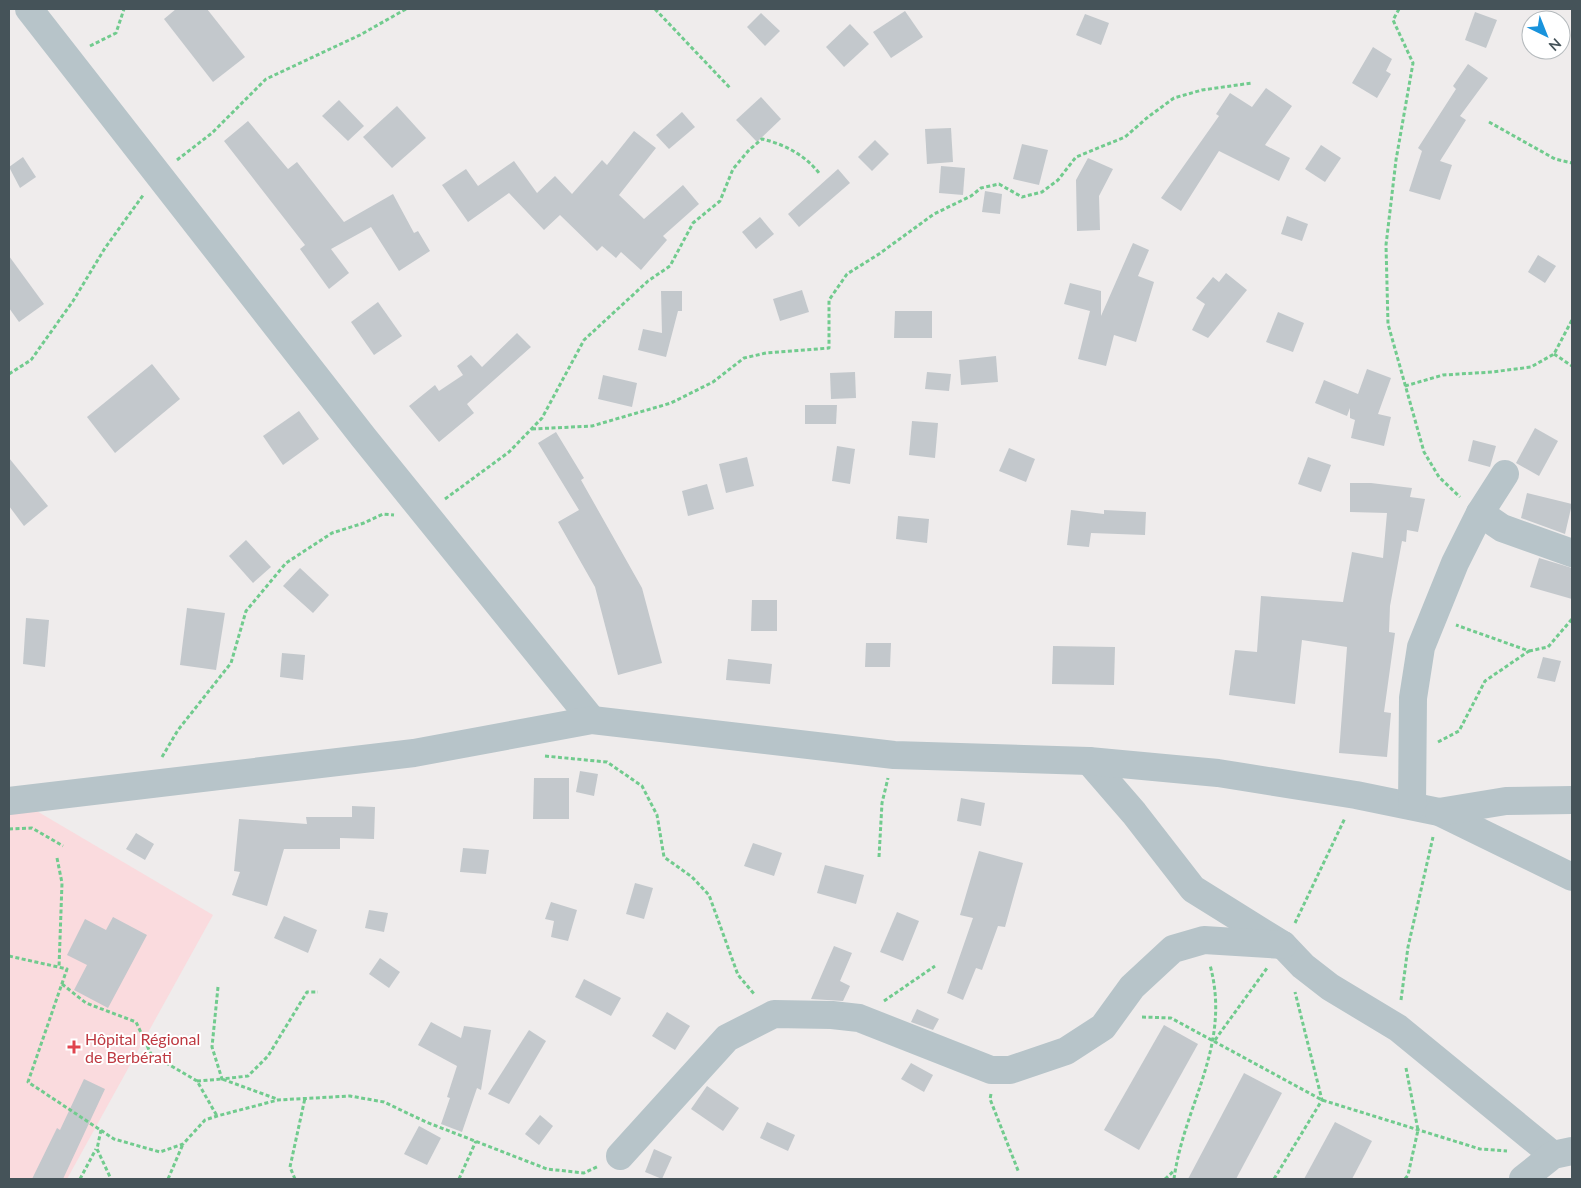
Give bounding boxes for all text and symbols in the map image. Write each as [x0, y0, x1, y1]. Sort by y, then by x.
north arrow [1521, 10, 1571, 60]
text: N [1545, 35, 1565, 55]
place label: Hôpital Régional de Berbérati [85, 1029, 200, 1066]
marker: Hôpital Régional de Berbérati [67, 1040, 81, 1054]

